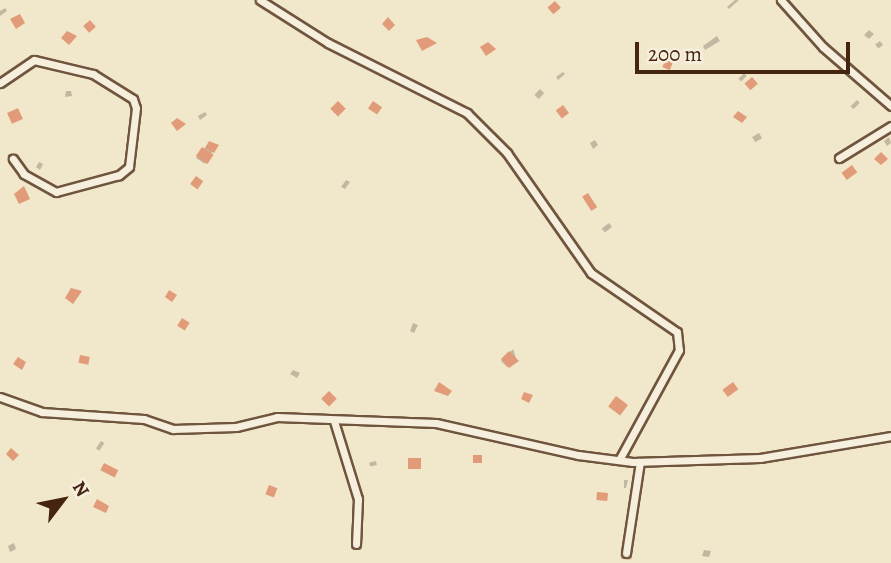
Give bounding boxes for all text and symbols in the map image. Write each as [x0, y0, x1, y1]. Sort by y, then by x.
scale bar [639, 28, 854, 72]
text: 200 m [648, 40, 702, 68]
north arrow [28, 465, 98, 535]
text: N [66, 476, 96, 502]

